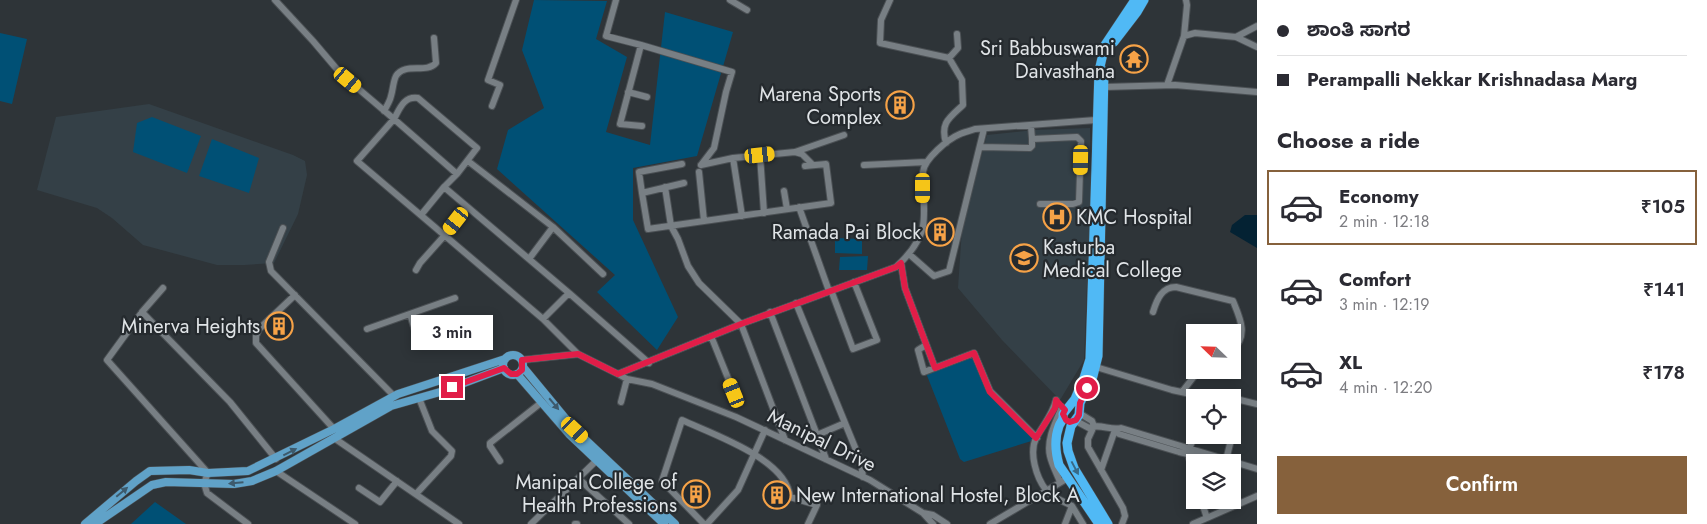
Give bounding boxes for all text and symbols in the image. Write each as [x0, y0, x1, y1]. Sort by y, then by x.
text: ಶಾಂತಿ ಸಾಗರ [1307, 16, 1410, 43]
place label: Sri Babbuswami Daivasthana [980, 34, 1115, 86]
temple icon: Sri Babbuswami Daivasthana [1119, 44, 1149, 74]
car [331, 65, 364, 95]
text: Perampalli Nekkar Krishnadasa Marg [1307, 66, 1637, 93]
place label: Marena Sports Complex [759, 80, 882, 132]
building icon: Marena Sports Complex [885, 90, 915, 120]
text: Choose a ride [1277, 124, 1420, 156]
car [1073, 145, 1088, 175]
car [744, 146, 775, 164]
car [915, 173, 930, 203]
text: Economy [1339, 183, 1419, 210]
icon: car [1279, 185, 1324, 230]
text: ₹105 [1641, 193, 1685, 220]
hospital icon: KMC Hospital [1042, 202, 1072, 232]
place label: KMC Hospital [1076, 203, 1192, 232]
car [440, 205, 471, 237]
text: 2 min · 12:18 [1339, 210, 1429, 233]
building icon: Ramada Pai Block [925, 217, 955, 247]
place label: Ramada Pai Block [772, 218, 921, 247]
place label: Kasturba Medical College [1043, 233, 1182, 285]
school or university icon: Kasturba Medical College [1009, 243, 1039, 273]
text: Comfort [1339, 266, 1411, 293]
icon: car [1279, 268, 1324, 313]
text: ₹141 [1643, 276, 1685, 303]
text: 3 min · 12:19 [1339, 293, 1430, 316]
building icon: Minerva Heights [264, 311, 294, 341]
place label: Minerva Heights [121, 312, 260, 341]
callout: 3 min [411, 314, 493, 350]
text: 3 min [432, 321, 472, 344]
north arrow [1186, 324, 1241, 379]
map controls [1186, 324, 1241, 509]
text: XL [1339, 349, 1362, 376]
icon: car [1279, 351, 1324, 396]
text: ₹178 [1642, 359, 1685, 386]
route end [441, 376, 463, 398]
car [721, 376, 746, 410]
text: 4 min · 12:20 [1339, 376, 1432, 399]
route start [1076, 377, 1098, 399]
button: locate [1186, 389, 1241, 444]
one-way arrow [548, 397, 559, 410]
street label: Manipal Drive [763, 402, 881, 479]
car [558, 414, 591, 446]
one-way arrow [283, 448, 298, 456]
button: layers [1186, 454, 1241, 509]
button: Confirm [1277, 456, 1687, 514]
one-way arrow [1071, 460, 1079, 475]
place label: Manipal College of Health Professions [515, 468, 678, 520]
one-way arrow [228, 479, 244, 487]
building icon: Manipal College of Health Professions [681, 479, 711, 509]
building icon: New International Hostel, Block A [762, 480, 792, 510]
place label: New International Hostel, Block A [796, 481, 1080, 510]
one-way arrow [115, 487, 128, 498]

